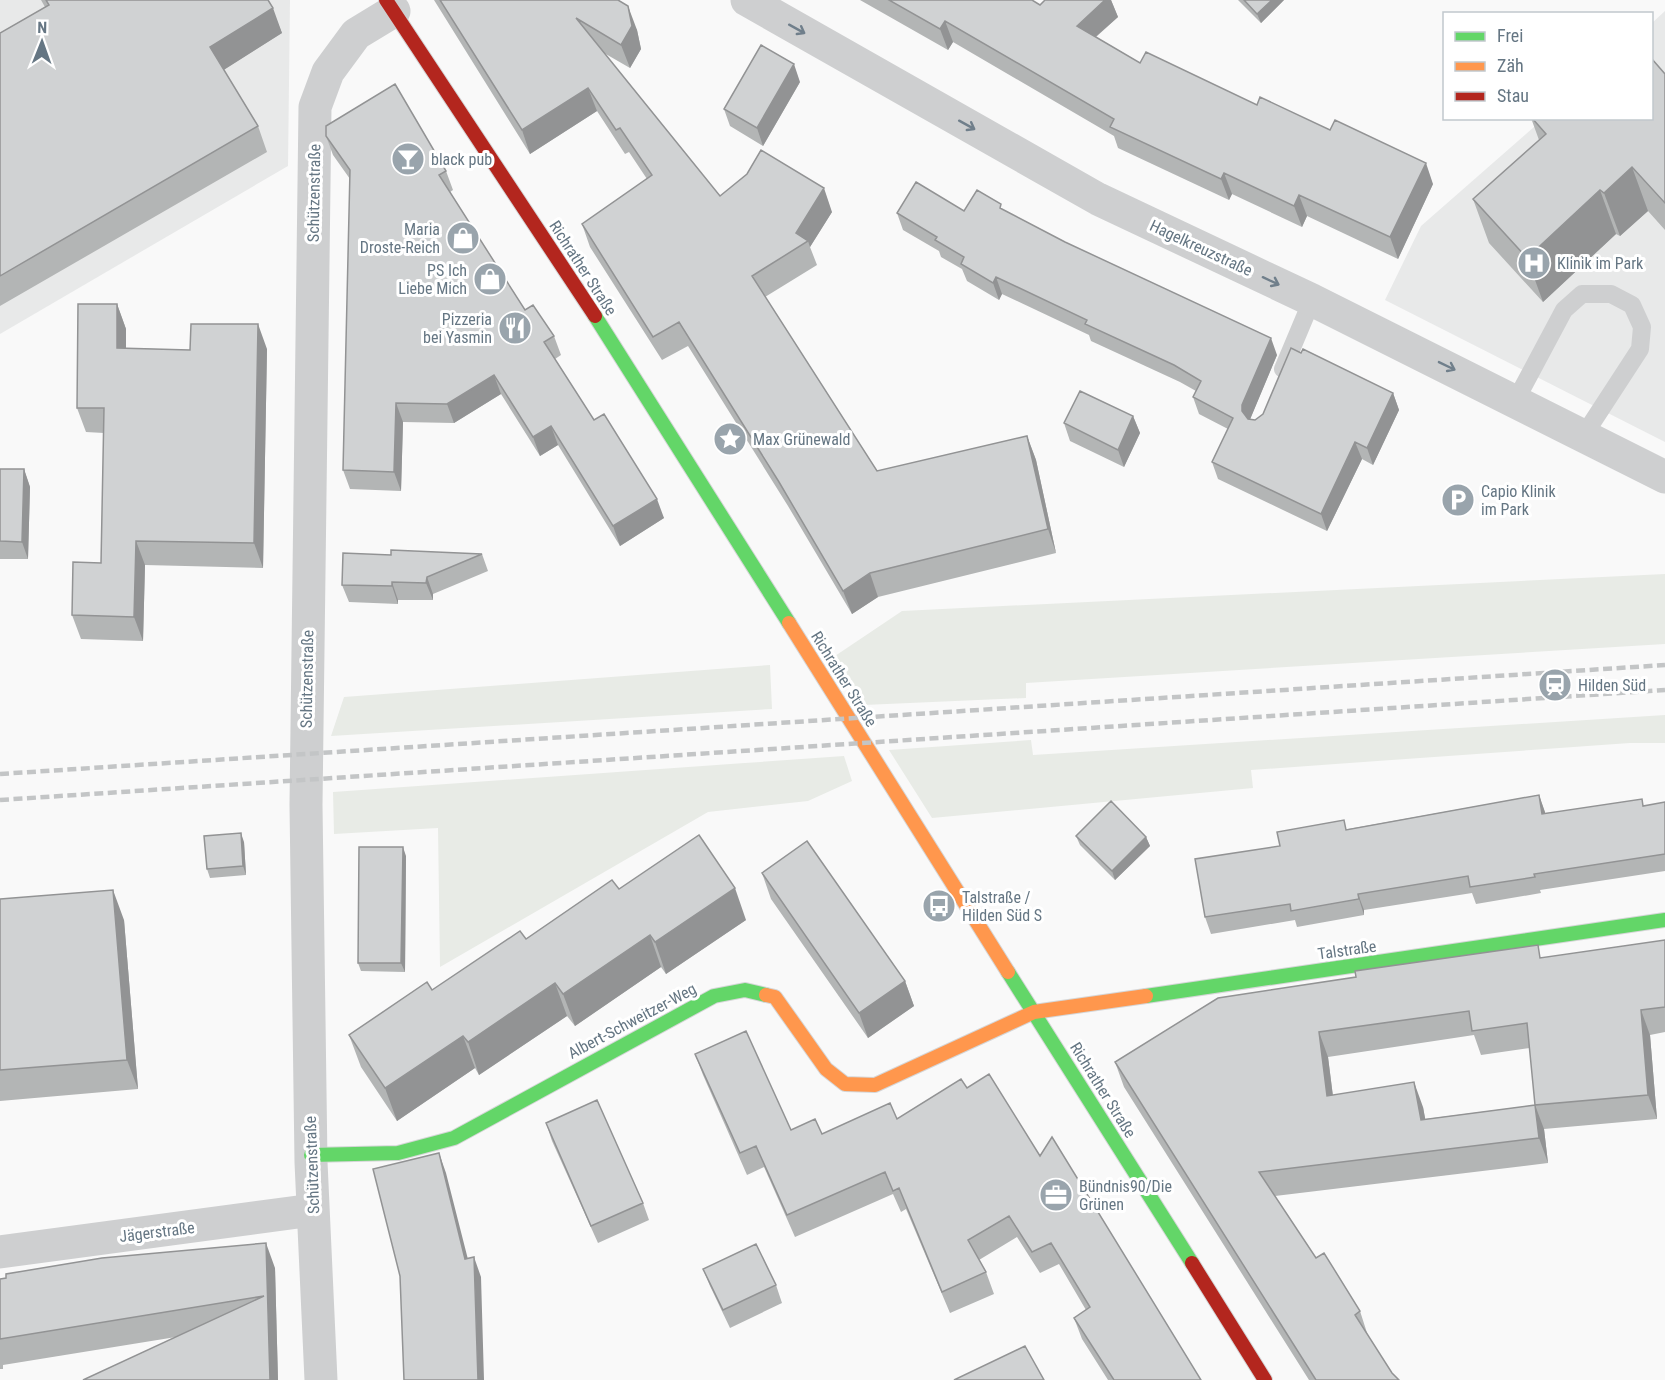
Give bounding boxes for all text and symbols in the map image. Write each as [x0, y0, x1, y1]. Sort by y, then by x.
north arrow [12, 12, 72, 72]
legend [1443, 12, 1653, 120]
text: N [37, 18, 47, 37]
one-way arrow [788, 23, 805, 35]
text: Frei [1497, 25, 1523, 46]
text: Zäh [1497, 55, 1524, 76]
text: Stau [1497, 85, 1529, 106]
one-way arrow [958, 119, 975, 131]
bar icon: black pub [390, 141, 426, 177]
street label: Schützenstraße [304, 144, 324, 242]
place label: black pub [431, 150, 492, 169]
street label: Hagelkreuzstraße [1147, 216, 1255, 280]
street label: Richrather Straße [545, 217, 621, 319]
place label: Maria Droste-Reich [360, 220, 440, 257]
shop icon: Maria Droste-Reich [445, 220, 481, 256]
hospital icon: Klinik im Park [1516, 245, 1552, 281]
place label: Klinik im Park [1557, 254, 1644, 273]
place label: PS Ich Liebe Mich [398, 261, 467, 298]
shop icon: PS Ich Liebe Mich [472, 261, 508, 297]
one-way arrow [1262, 275, 1280, 287]
place label: Pizzeria bei Yasmin [423, 310, 492, 347]
restaurant icon: Pizzeria bei Yasmin [497, 310, 533, 346]
one-way arrow [1437, 361, 1455, 372]
place icon: Max Grünewald [712, 421, 748, 457]
place label: Max Grünewald [753, 430, 850, 449]
parking icon: Capio Klinik im Park [1440, 482, 1476, 518]
place label: Capio Klinik im Park [1481, 482, 1556, 519]
street label: Richrather Straße [807, 628, 881, 730]
street label: Schützenstraße [297, 630, 317, 728]
station icon: Hilden Süd [1537, 667, 1573, 703]
place label: Hilden Süd [1578, 676, 1646, 695]
bus stop icon: Talstraße / Hilden Süd S [921, 888, 957, 924]
place label: Talstraße / Hilden Süd S [962, 888, 1042, 925]
street label: Talstraße [1317, 936, 1377, 964]
street label: Albert-Schweitzer-Weg [565, 979, 699, 1063]
street label: Richrather Straße [1066, 1039, 1140, 1141]
street label: Schützenstraße [301, 1116, 323, 1214]
office icon: Bündnis90/Die Grünen [1038, 1177, 1074, 1213]
place label: Bündnis90/Die Grünen [1079, 1177, 1172, 1214]
street label: Jägerstraße [118, 1218, 196, 1246]

